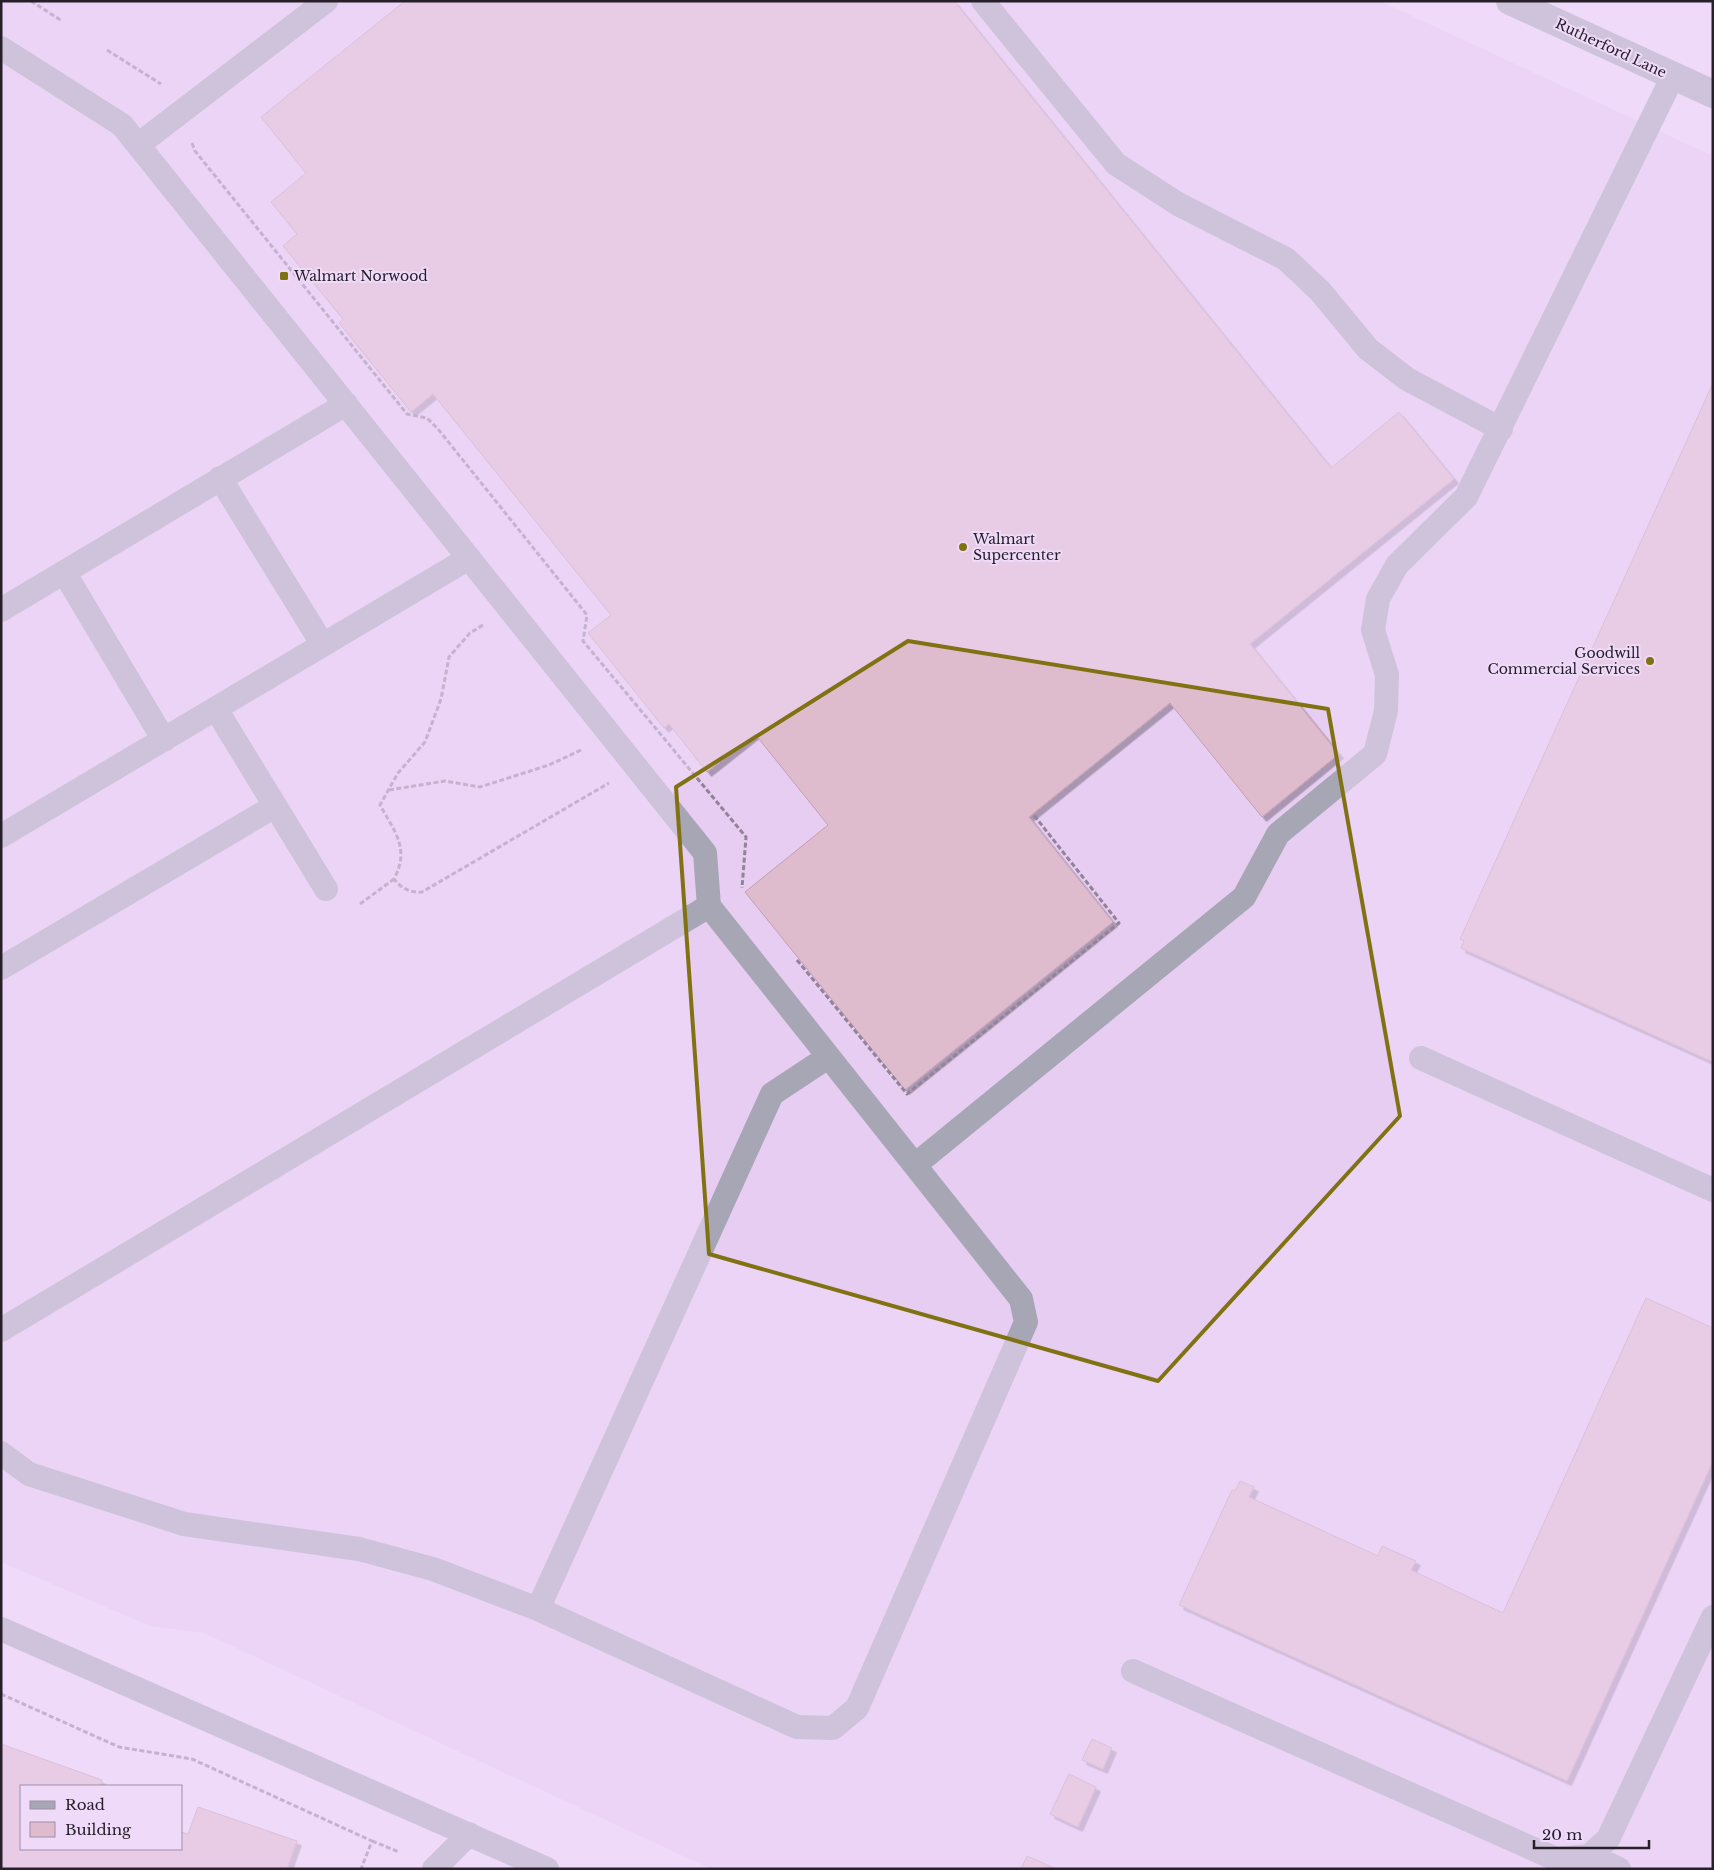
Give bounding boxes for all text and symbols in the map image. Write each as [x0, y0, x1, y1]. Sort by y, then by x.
street label: Rutherford Lane [1553, 14, 1669, 82]
place label: Walmart Norwood [293, 267, 428, 285]
marker: Walmart Norwood [278, 270, 290, 282]
place label: Walmart Supercenter [972, 530, 1061, 564]
marker: Walmart Supercenter [957, 541, 969, 553]
place label: Goodwill Commercial Services [1487, 644, 1640, 678]
marker: Goodwill Commercial Services [1644, 655, 1656, 667]
legend [20, 1785, 182, 1850]
text: Road [65, 1795, 105, 1814]
scale bar [1534, 1818, 1649, 1850]
text: Building [65, 1820, 132, 1839]
text: 20 m [1542, 1825, 1582, 1844]

